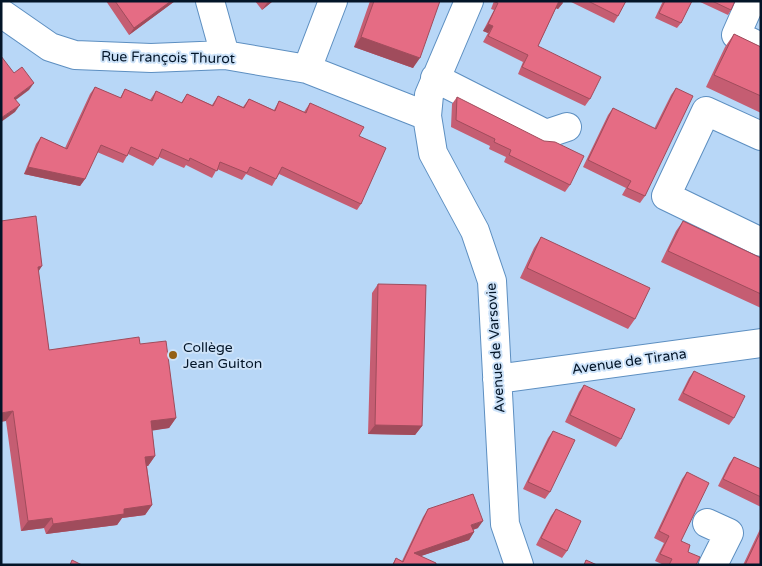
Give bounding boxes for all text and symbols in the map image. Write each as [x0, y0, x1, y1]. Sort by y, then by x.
street label: Rue François Thurot [101, 48, 236, 67]
street label: Avenue de Varsovie [482, 282, 509, 414]
place label: Collège Jean Guiton [183, 339, 262, 372]
street label: Avenue de Tirana [571, 345, 688, 378]
marker: Collège Jean Guiton [167, 349, 179, 361]

